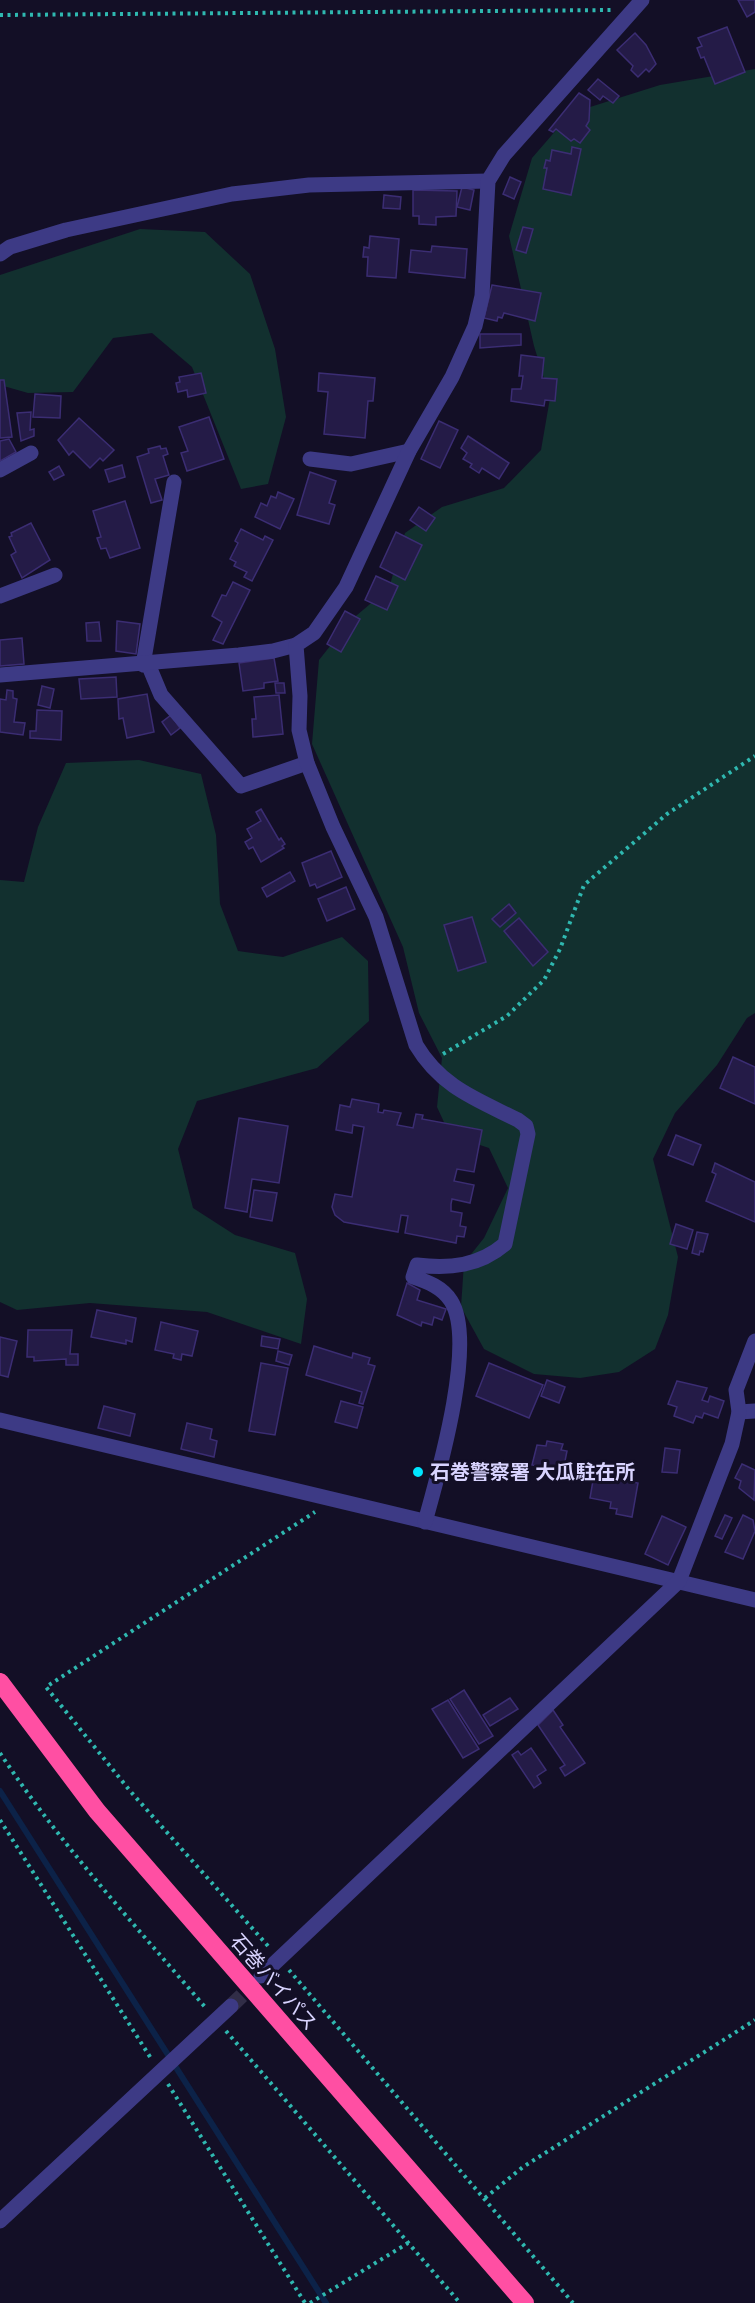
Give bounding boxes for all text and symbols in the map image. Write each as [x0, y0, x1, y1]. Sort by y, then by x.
place label: 石巻警察署 大瓜駐在所 [430, 1461, 635, 1485]
marker: 石巻警察署 大瓜駐在所 [411, 1465, 425, 1479]
street label: 石巻バイパス [225, 1930, 322, 2036]

